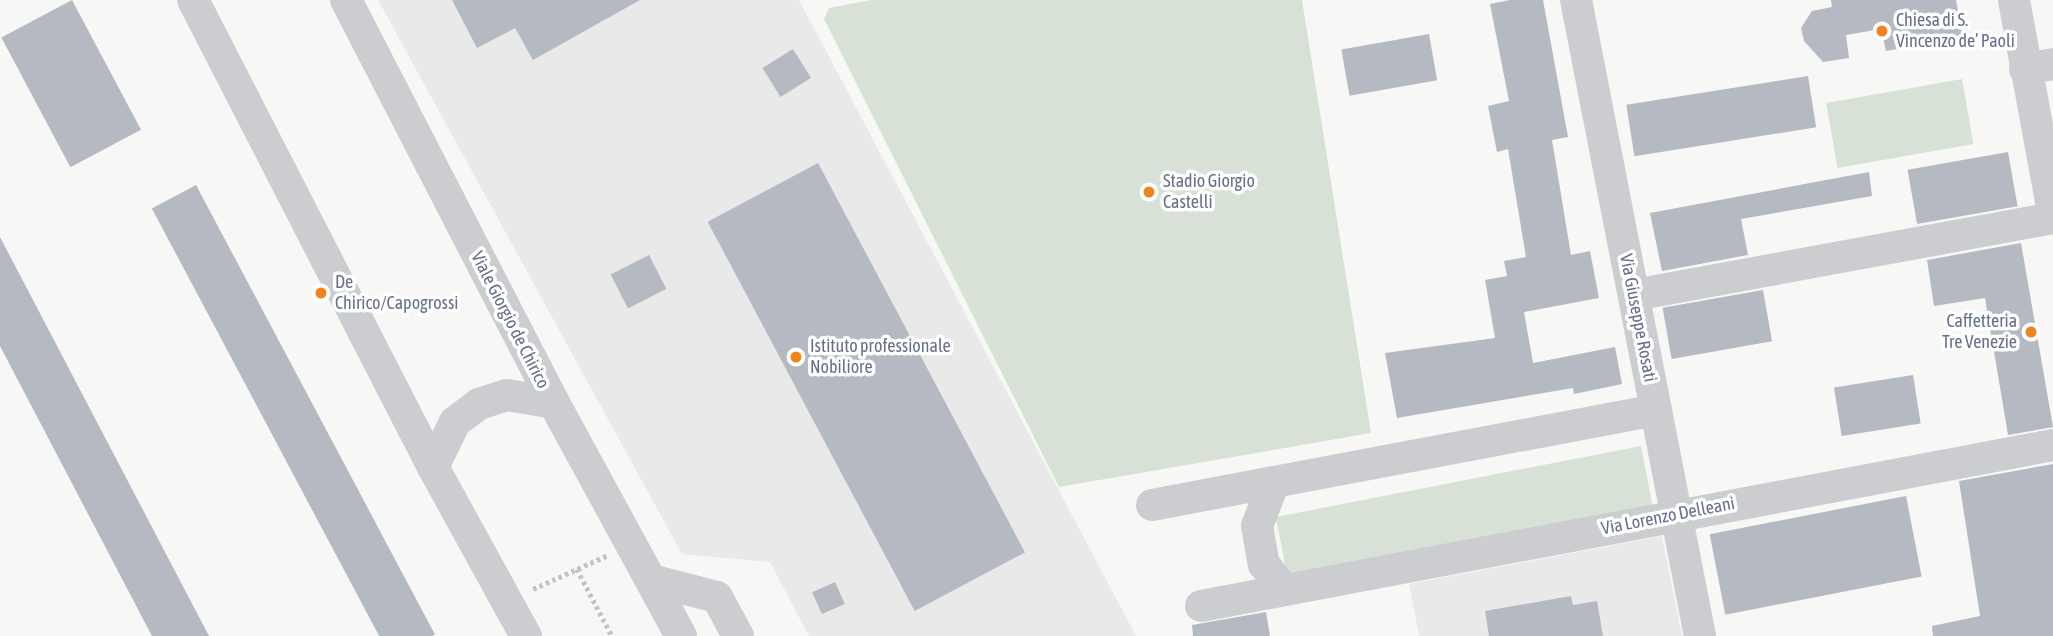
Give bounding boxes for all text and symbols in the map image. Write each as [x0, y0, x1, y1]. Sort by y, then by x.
place label: Chiesa di S. Vincenzo de’ Paoli [1896, 10, 2015, 52]
marker: Chiesa di S. Vincenzo de’ Paoli [1874, 23, 1890, 39]
place label: Stadio Giorgio Castelli [1163, 171, 1255, 214]
marker: Stadio Giorgio Castelli [1141, 184, 1157, 200]
street label: Viale Giorgio de Chirico [466, 248, 554, 392]
street label: Via Giuseppe Rosati [1615, 252, 1661, 384]
place label: De Chirico/Capogrossi [335, 272, 458, 314]
marker: De Chirico/Capogrossi [313, 285, 329, 301]
place label: Caffetteria Tre Venezie [1942, 311, 2017, 354]
marker: Caffetteria Tre Venezie [2023, 324, 2039, 340]
place label: Istituto professionale Nobiliore [810, 336, 951, 378]
marker: Istituto professionale Nobiliore [788, 349, 804, 365]
street label: Via Lorenzo Delleani [1599, 492, 1737, 540]

